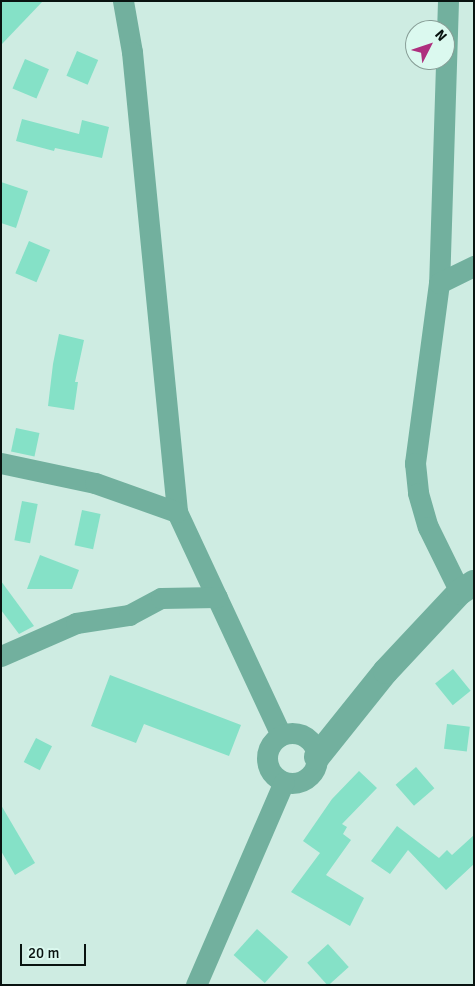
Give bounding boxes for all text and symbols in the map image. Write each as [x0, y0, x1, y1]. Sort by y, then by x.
north arrow [405, 20, 455, 70]
text: N [431, 26, 451, 45]
scale bar [22, 934, 89, 966]
text: 20 m [28, 944, 59, 962]

